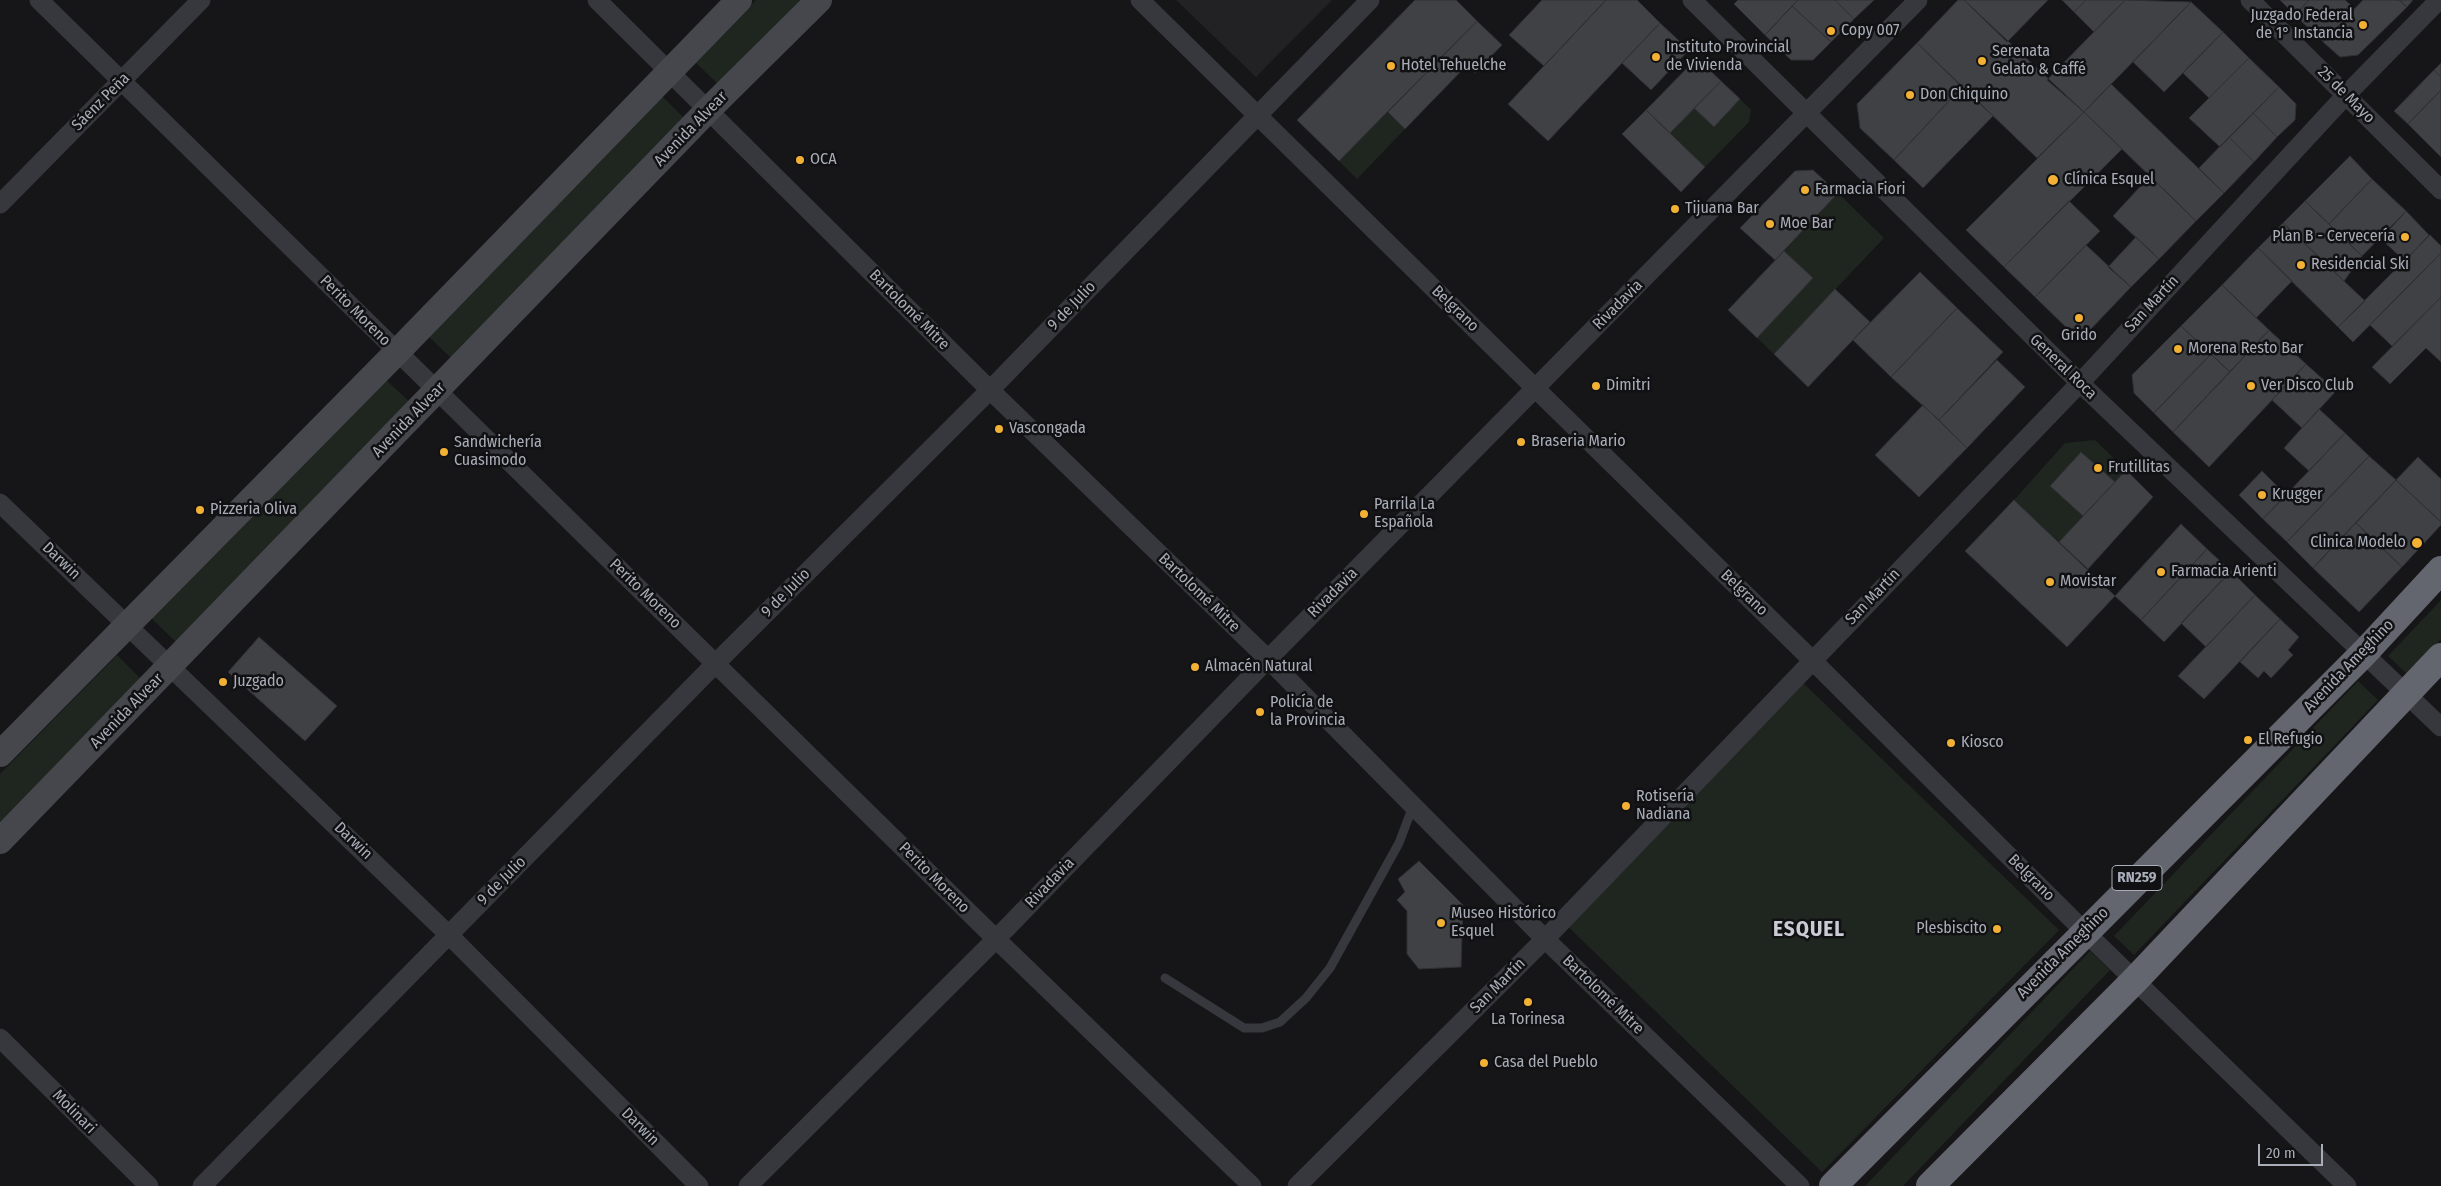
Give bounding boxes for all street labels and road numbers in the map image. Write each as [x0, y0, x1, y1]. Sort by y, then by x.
street label: 25 de Mayo [2313, 62, 2379, 128]
street label: Sáenz Peña [68, 69, 134, 135]
street label: Avenida Alvear [650, 88, 732, 170]
street label: Bartolomé Mitre [865, 266, 953, 354]
street label: Perito Moreno [316, 272, 394, 350]
street label: San Martín [2121, 272, 2183, 336]
street label: Rivadavia [1589, 276, 1647, 334]
street label: 9 de Julio [1044, 277, 1100, 335]
street label: Belgrano [1427, 282, 1483, 336]
street label: General Roca [2026, 330, 2100, 404]
street label: Avenida Alvear [368, 379, 450, 461]
street label: Darwin [38, 538, 84, 584]
street label: Bartolomé Mitre [1154, 549, 1244, 637]
street label: Perito Moreno [605, 555, 685, 633]
street label: Rivadavia [1304, 564, 1362, 622]
street label: 9 de Julio [758, 565, 814, 621]
street label: San Martín [1842, 565, 1904, 629]
street label: Belgrano [1716, 566, 1772, 620]
street label: Avenida Ameghino [2300, 616, 2398, 716]
street label: Avenida Alvear [86, 670, 168, 752]
street label: Darwin [330, 818, 376, 864]
street label: Perito Moreno [895, 839, 973, 917]
street label: Belgrano [2004, 851, 2058, 905]
street label: 9 de Julio [474, 853, 530, 909]
street label: Rivadavia [1021, 854, 1079, 912]
road number: RN259 [2112, 866, 2162, 890]
street label: Avenida Ameghino [2013, 903, 2113, 1003]
street label: Bartolomé Mitre [1558, 951, 1648, 1039]
street label: San Martín [1466, 954, 1530, 1018]
street label: Molinari [48, 1086, 100, 1138]
street label: Darwin [617, 1104, 663, 1150]

